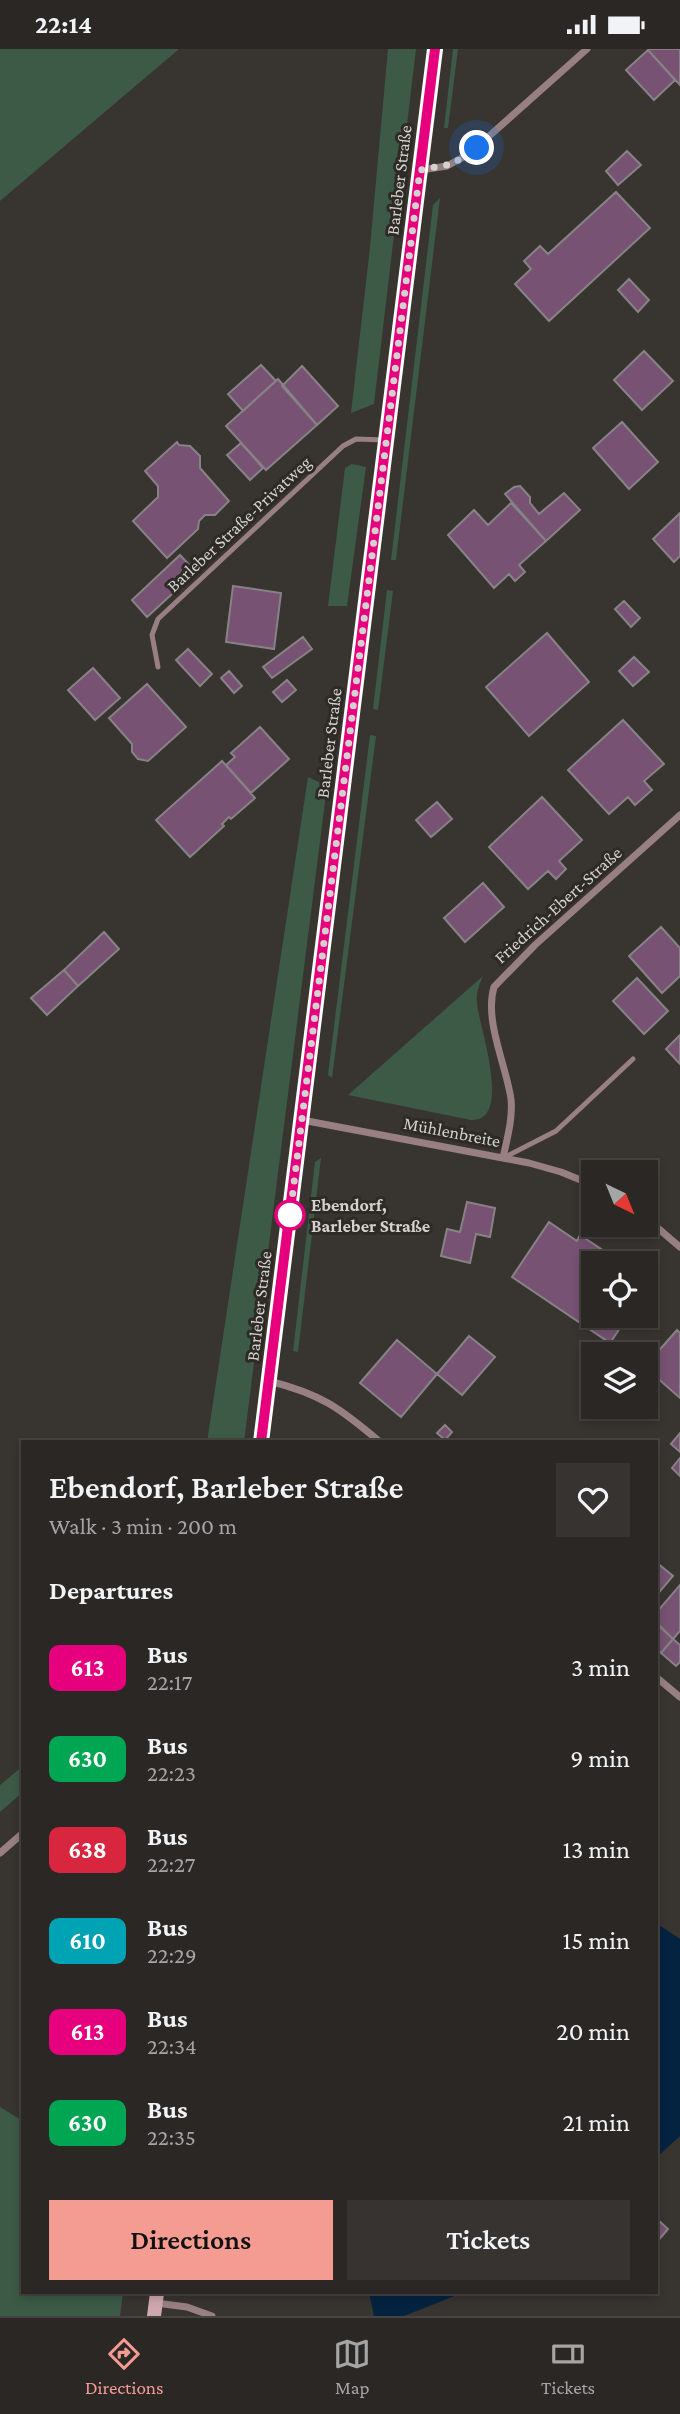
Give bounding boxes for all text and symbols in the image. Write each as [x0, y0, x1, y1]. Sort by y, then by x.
text: 22:14 [35, 10, 92, 39]
street label: Barleber Straße [382, 124, 416, 236]
your location [459, 130, 494, 165]
street label: Barleber Straße-Privatweg [163, 452, 315, 596]
street label: Barleber Straße [312, 687, 346, 799]
street label: Friedrich-Ebert-Straße [490, 843, 626, 967]
street label: Mühlenbreite [402, 1113, 502, 1151]
north arrow [581, 1160, 658, 1237]
map controls [581, 1160, 658, 1419]
place label: Ebendorf, Barleber Straße [311, 1195, 430, 1236]
marker: Ebendorf, Barleber Straße [275, 1200, 305, 1230]
street label: Barleber Straße [242, 1250, 276, 1362]
button: locate [581, 1251, 658, 1328]
button: layers [581, 1342, 658, 1419]
button: heart [556, 1463, 630, 1537]
text: Ebendorf, Barleber Straße [49, 1468, 403, 1505]
text: Walk · 3 min · 200 m [49, 1513, 237, 1539]
text: Departures [49, 1576, 173, 1605]
text: Bus [147, 1640, 188, 1669]
text: 3 min [571, 1653, 630, 1682]
text: 613 [71, 1654, 104, 1681]
text: 22:17 [147, 1669, 192, 1695]
text: Bus [147, 1731, 188, 1760]
text: 9 min [570, 1744, 630, 1773]
text: 630 [68, 1745, 107, 1772]
text: 22:23 [147, 1760, 196, 1786]
text: Bus [147, 1822, 188, 1851]
text: 13 min [562, 1835, 630, 1864]
text: 638 [68, 1836, 107, 1863]
text: 22:27 [147, 1851, 195, 1877]
text: Bus [147, 1913, 188, 1942]
text: 15 min [563, 1926, 630, 1955]
text: 610 [69, 1927, 106, 1954]
text: 22:29 [147, 1942, 197, 1968]
text: Bus [147, 2004, 188, 2033]
text: 20 min [556, 2017, 630, 2046]
text: 613 [71, 2018, 104, 2045]
text: 22:34 [147, 2033, 197, 2059]
text: Bus [147, 2095, 188, 2124]
text: 21 min [562, 2108, 630, 2137]
text: 630 [68, 2109, 107, 2136]
text: 22:35 [147, 2124, 196, 2150]
button: Directions [49, 2200, 333, 2280]
button: Tickets [347, 2200, 630, 2280]
tab: Directions [85, 2335, 163, 2398]
tab: Map [333, 2335, 371, 2398]
tab: Tickets [541, 2335, 595, 2398]

